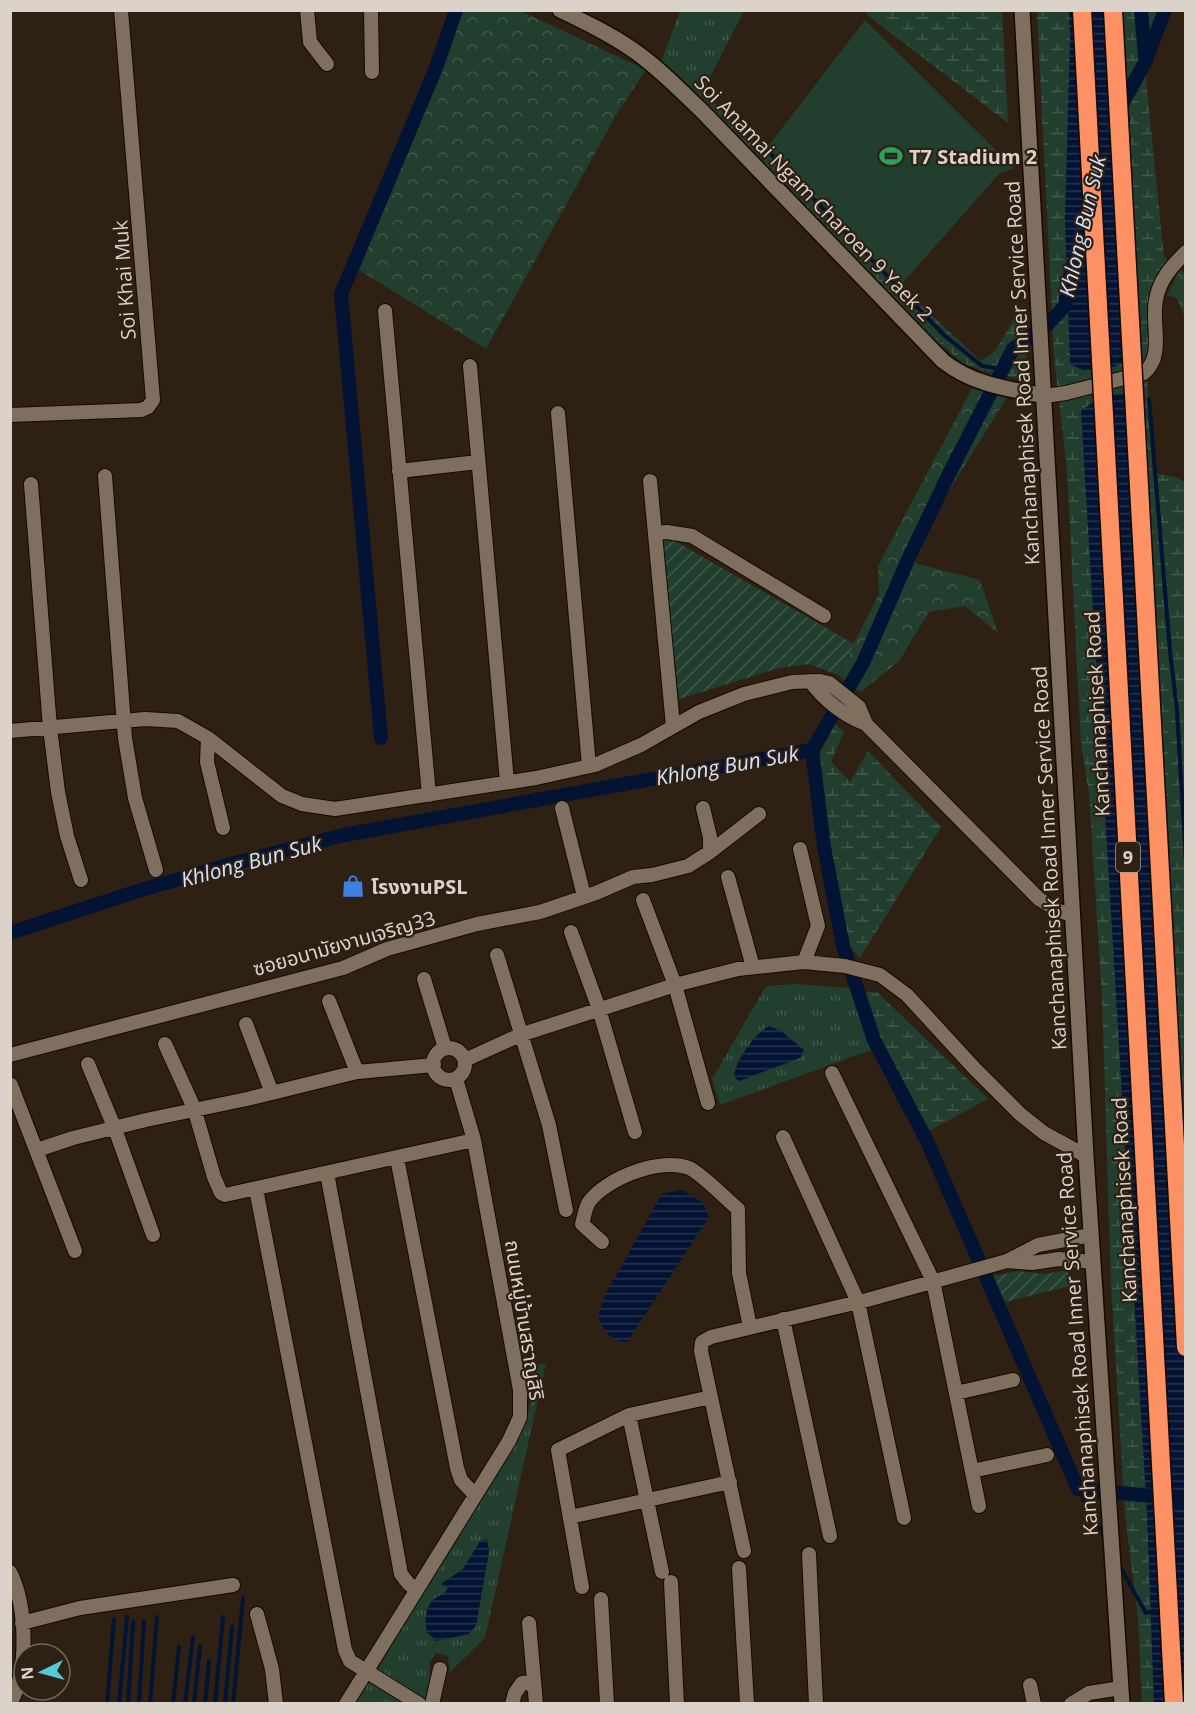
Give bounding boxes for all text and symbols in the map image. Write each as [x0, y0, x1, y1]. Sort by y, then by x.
street label: Soi Anamai Ngam Charoen 9 Yaek 2 [689, 69, 939, 327]
sports icon: T7 Stadium 2 [878, 143, 904, 169]
place label: T7 Stadium 2 [909, 143, 1037, 170]
water label: Khlong Bun Suk [1052, 152, 1112, 300]
street label: Kanchanaphisek Road Inner Service Road [998, 180, 1046, 566]
street label: Soi Khai Muk [106, 219, 142, 341]
street label: Kanchanaphisek Road [1078, 611, 1116, 817]
street label: Kanchanaphisek Road Inner Service Road [1025, 665, 1073, 1051]
water label: Khlong Bun Suk [653, 739, 801, 791]
water label: Khlong Bun Suk [178, 829, 325, 893]
road number: 9 [1116, 842, 1140, 872]
shop icon: โรงงานPSL [340, 873, 366, 899]
place label: โรงงานPSL [371, 873, 468, 900]
street label: ซอยอนามัยงามเจริญ33 [250, 904, 438, 982]
street label: Kanchanaphisek Road [1105, 1097, 1143, 1303]
street label: Kanchanaphisek Road Inner Service Road [1050, 1151, 1104, 1537]
street label: ถนนหมู่บ้านสราญสิริ [499, 1238, 551, 1402]
north arrow [12, 1642, 72, 1702]
text: N [16, 1666, 39, 1681]

